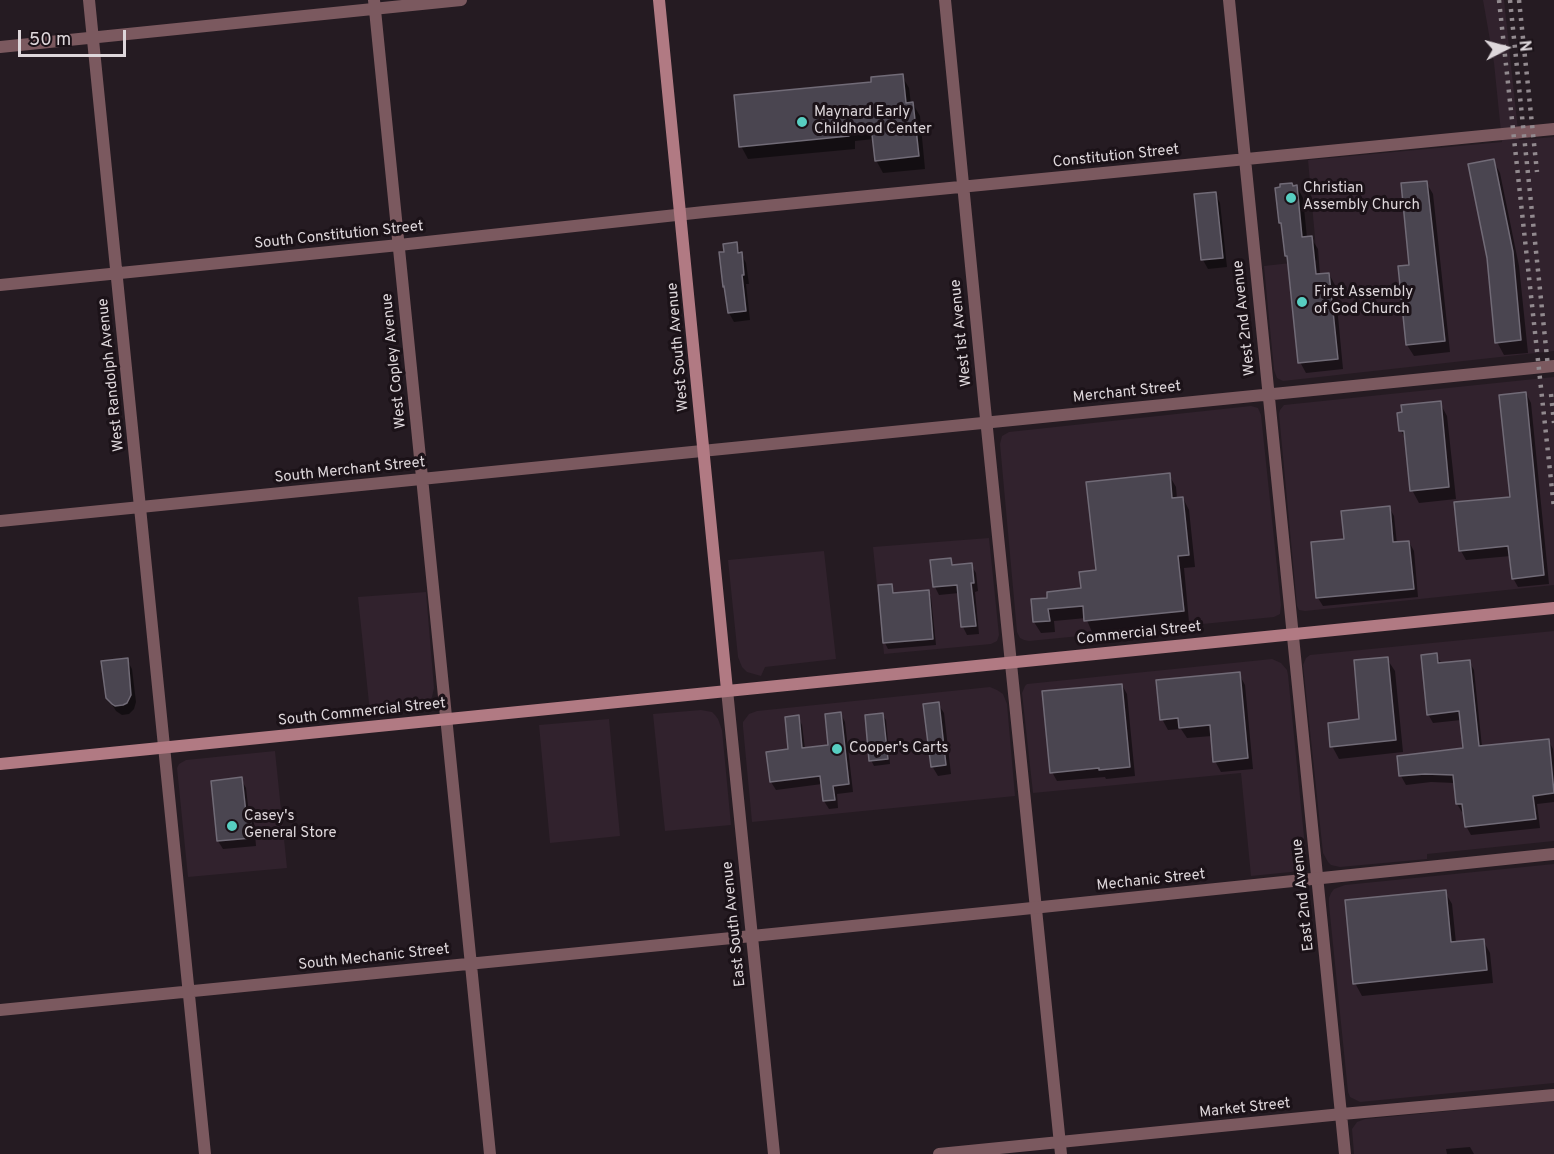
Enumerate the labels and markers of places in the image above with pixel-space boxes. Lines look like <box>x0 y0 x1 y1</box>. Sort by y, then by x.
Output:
place label: Maynard Early Childhood Center <box>814 104 932 139</box>
marker: Maynard Early Childhood Center <box>795 115 809 129</box>
place label: Christian Assembly Church <box>1303 180 1420 215</box>
marker: Christian Assembly Church <box>1284 191 1298 205</box>
place label: First Assembly of God Church <box>1314 284 1413 319</box>
marker: First Assembly of God Church <box>1295 295 1309 309</box>
place label: Cooper's Carts <box>849 740 949 758</box>
marker: Cooper's Carts <box>830 742 844 756</box>
place label: Casey's General Store <box>244 808 336 843</box>
marker: Casey's General Store <box>225 819 239 833</box>

